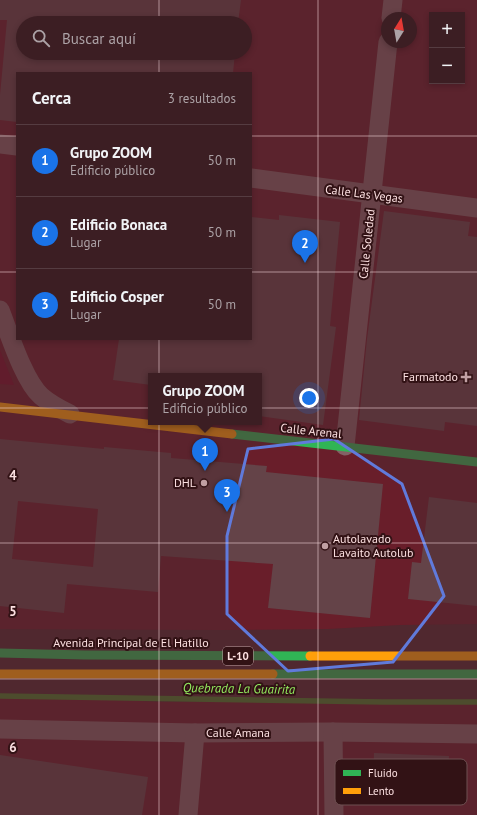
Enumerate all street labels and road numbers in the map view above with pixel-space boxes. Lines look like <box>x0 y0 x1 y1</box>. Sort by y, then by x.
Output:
street label: Calle Las Vegas <box>324 181 404 206</box>
street label: Calle Soledad <box>355 208 378 280</box>
street label: Calle Arenal <box>280 420 343 441</box>
street label: Avenida Principal de El Hatillo <box>53 635 209 650</box>
road number: L-10 <box>223 647 253 665</box>
street label: Calle Amana <box>206 725 270 740</box>

